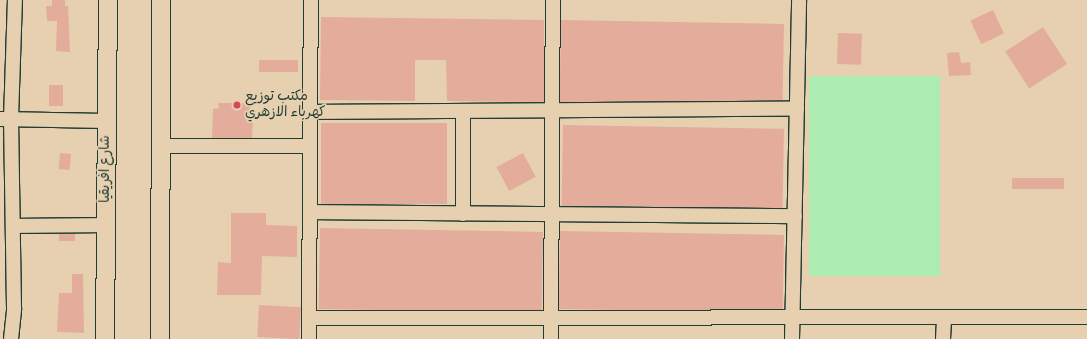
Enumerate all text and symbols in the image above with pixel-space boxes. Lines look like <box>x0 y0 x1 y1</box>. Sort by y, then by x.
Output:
place label: مكتب توزيع كهرباء الازهري <box>245 89 325 122</box>
marker: مكتب توزيع كهرباء الازهري <box>232 100 242 110</box>
street label: شارع افريقيا <box>98 135 114 203</box>

